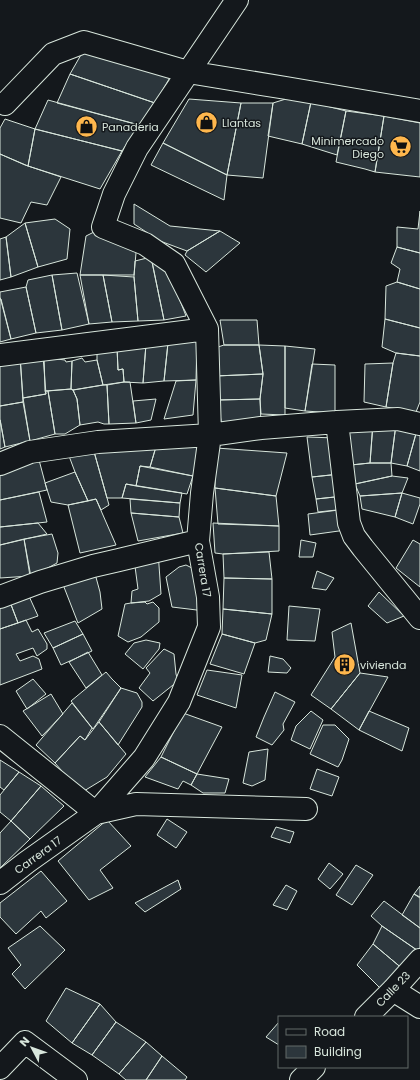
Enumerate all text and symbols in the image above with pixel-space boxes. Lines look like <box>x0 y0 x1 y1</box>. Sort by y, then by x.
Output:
shop icon: Llantas <box>193 110 219 136</box>
shop icon: Panaderia <box>74 114 100 140</box>
place label: Llantas <box>222 115 261 131</box>
place label: Panaderia <box>102 119 159 135</box>
place label: Minimercado Diego <box>311 133 384 162</box>
supermarket icon: Minimercado Diego <box>387 134 413 160</box>
street label: Carrera 17 <box>191 542 215 598</box>
building icon: vivienda <box>331 652 357 678</box>
place label: vivienda <box>360 657 407 673</box>
street label: Carrera 17 <box>11 832 65 878</box>
street label: Calle 23 <box>372 968 414 1010</box>
legend <box>278 1016 408 1068</box>
text: Road <box>314 1023 345 1040</box>
north arrow <box>12 1028 52 1068</box>
text: N <box>16 1033 33 1050</box>
text: Building <box>314 1043 362 1060</box>

